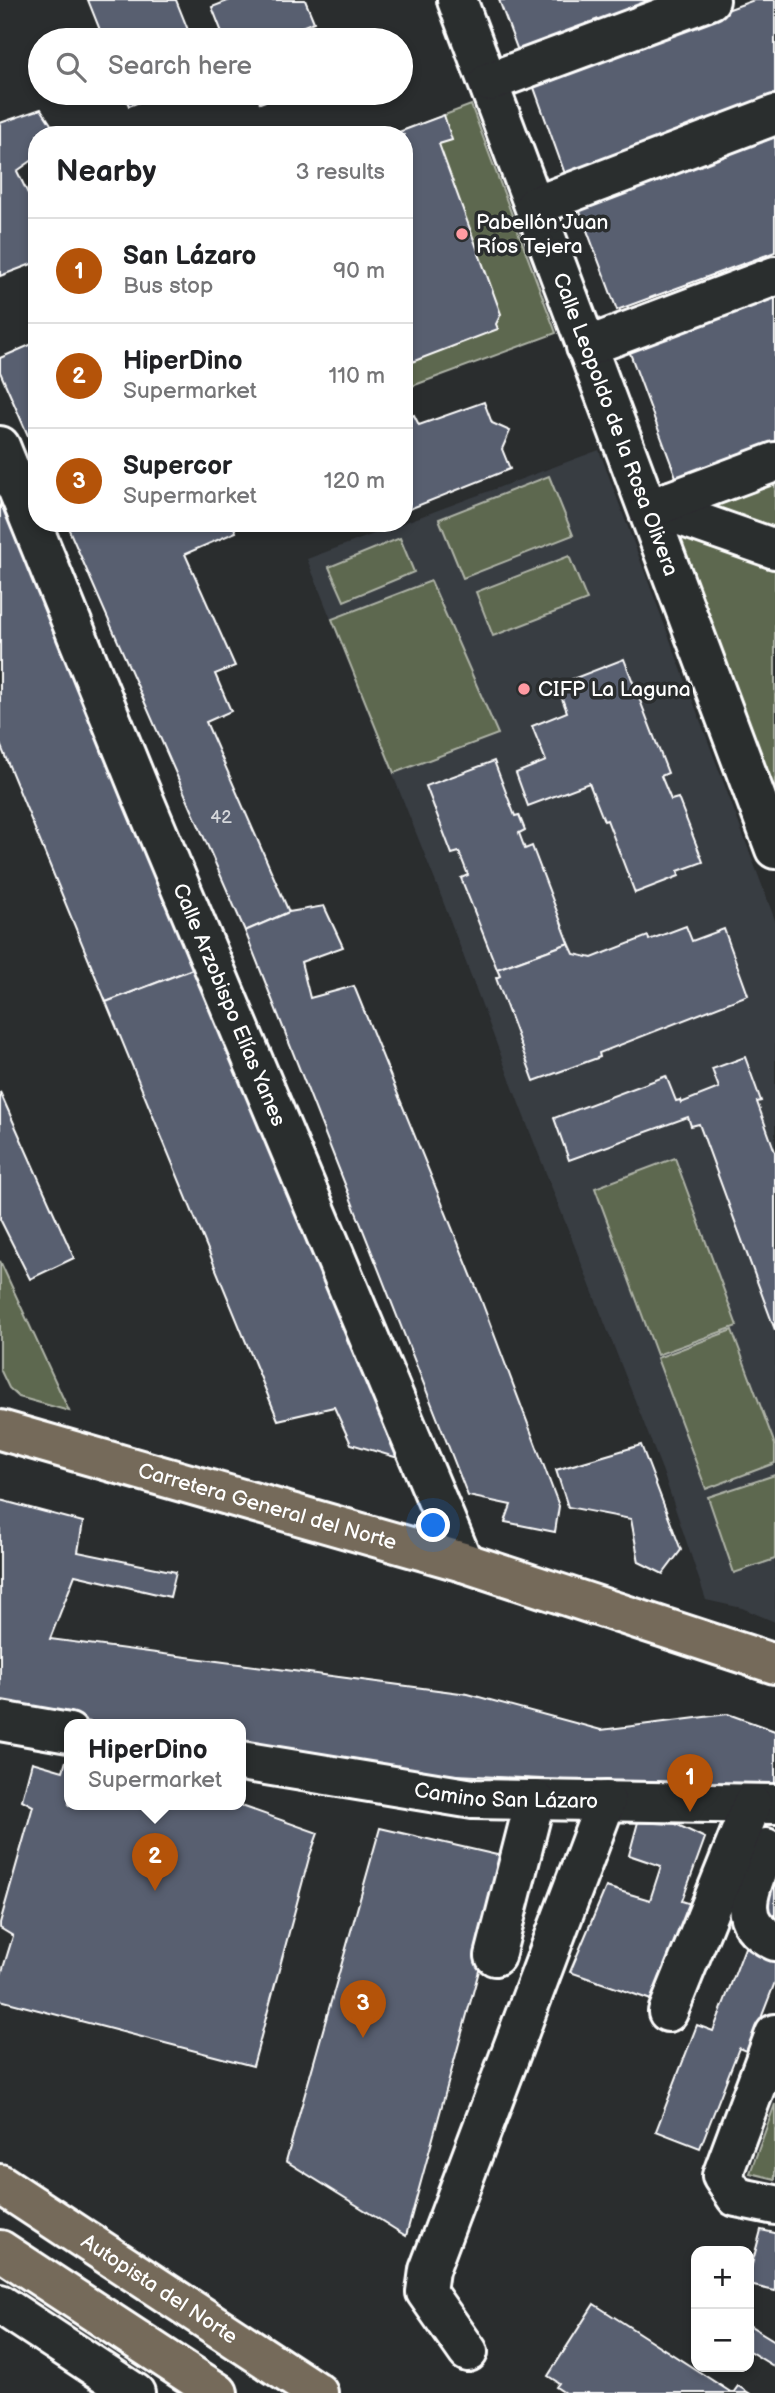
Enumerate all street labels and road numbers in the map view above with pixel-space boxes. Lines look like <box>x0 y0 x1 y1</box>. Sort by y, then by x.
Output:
street label: Calle Leopoldo de la Rosa Olivera <box>548 269 684 579</box>
street label: Calle Arzobispo Elías Yanes <box>168 879 292 1130</box>
street label: Carretera General del Norte <box>135 1458 399 1555</box>
street label: Camino San Lázaro <box>412 1777 598 1814</box>
street label: Autopista del Norte <box>77 2229 242 2349</box>

